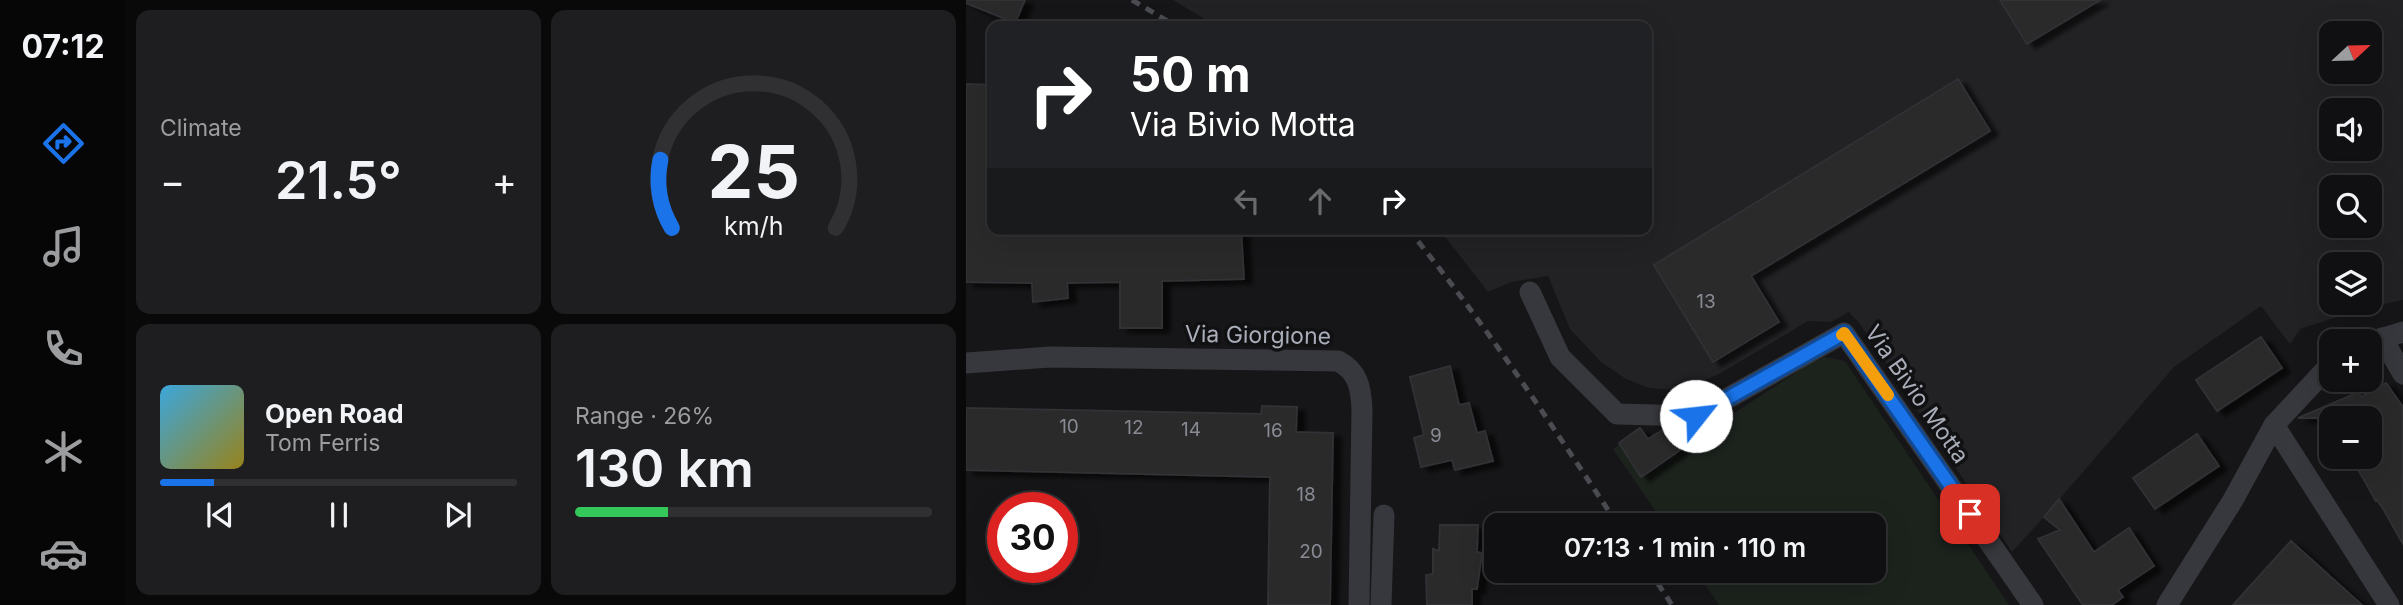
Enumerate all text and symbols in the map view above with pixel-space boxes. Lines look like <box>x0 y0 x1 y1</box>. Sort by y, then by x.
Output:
north arrow <box>2319 21 2382 84</box>
map controls <box>2319 21 2382 469</box>
text: 07:12 <box>21 27 105 66</box>
text: 50 m <box>1130 45 1251 104</box>
icon: right <box>1015 49 1106 140</box>
button: sound <box>2319 98 2382 161</box>
text: Via Bivio Motta <box>1130 105 1356 144</box>
text: Climate <box>160 114 242 142</box>
icon: directions <box>39 119 88 168</box>
text: 25 <box>707 127 800 216</box>
text: 21.5° <box>275 149 402 212</box>
text: − <box>160 158 185 204</box>
text: + <box>492 158 517 204</box>
button: search <box>2319 175 2382 238</box>
icon: left <box>1228 182 1266 220</box>
icon: ahead <box>1301 182 1339 220</box>
icon: right <box>1374 182 1412 220</box>
text: km/h <box>724 211 783 241</box>
icon: music <box>39 222 88 271</box>
button: layers <box>2319 252 2382 315</box>
house number: 13 <box>1696 290 1716 313</box>
street label: Via Giorgione <box>1185 320 1331 350</box>
street label: Via Bivio Motta <box>1859 320 1975 468</box>
icon: phone <box>39 324 88 373</box>
button: + <box>2319 329 2382 392</box>
position arrow <box>1659 379 1733 453</box>
text: Open Road <box>265 398 404 429</box>
text: Range · 26% <box>575 402 714 430</box>
button: − <box>2319 406 2382 469</box>
house number: 10 <box>1059 415 1079 438</box>
house number: 12 <box>1124 416 1144 439</box>
house number: 14 <box>1181 418 1201 441</box>
house number: 16 <box>1263 419 1283 442</box>
house number: 9 <box>1430 424 1442 447</box>
icon: climate <box>39 427 88 476</box>
text: Tom Ferris <box>265 429 380 457</box>
text: 130 km <box>575 437 754 500</box>
house number: 18 <box>1296 483 1316 506</box>
pin <box>1940 484 2000 544</box>
speed limit sign: 30 <box>987 492 1078 583</box>
icon: arrive <box>1951 495 1989 533</box>
icon: previous <box>201 496 239 534</box>
icon: pause <box>320 496 358 534</box>
icon: next <box>439 496 477 534</box>
icon: car <box>39 529 88 578</box>
text: 07:13 · 1 min · 110 m <box>1564 532 1806 563</box>
house number: 20 <box>1299 540 1323 563</box>

